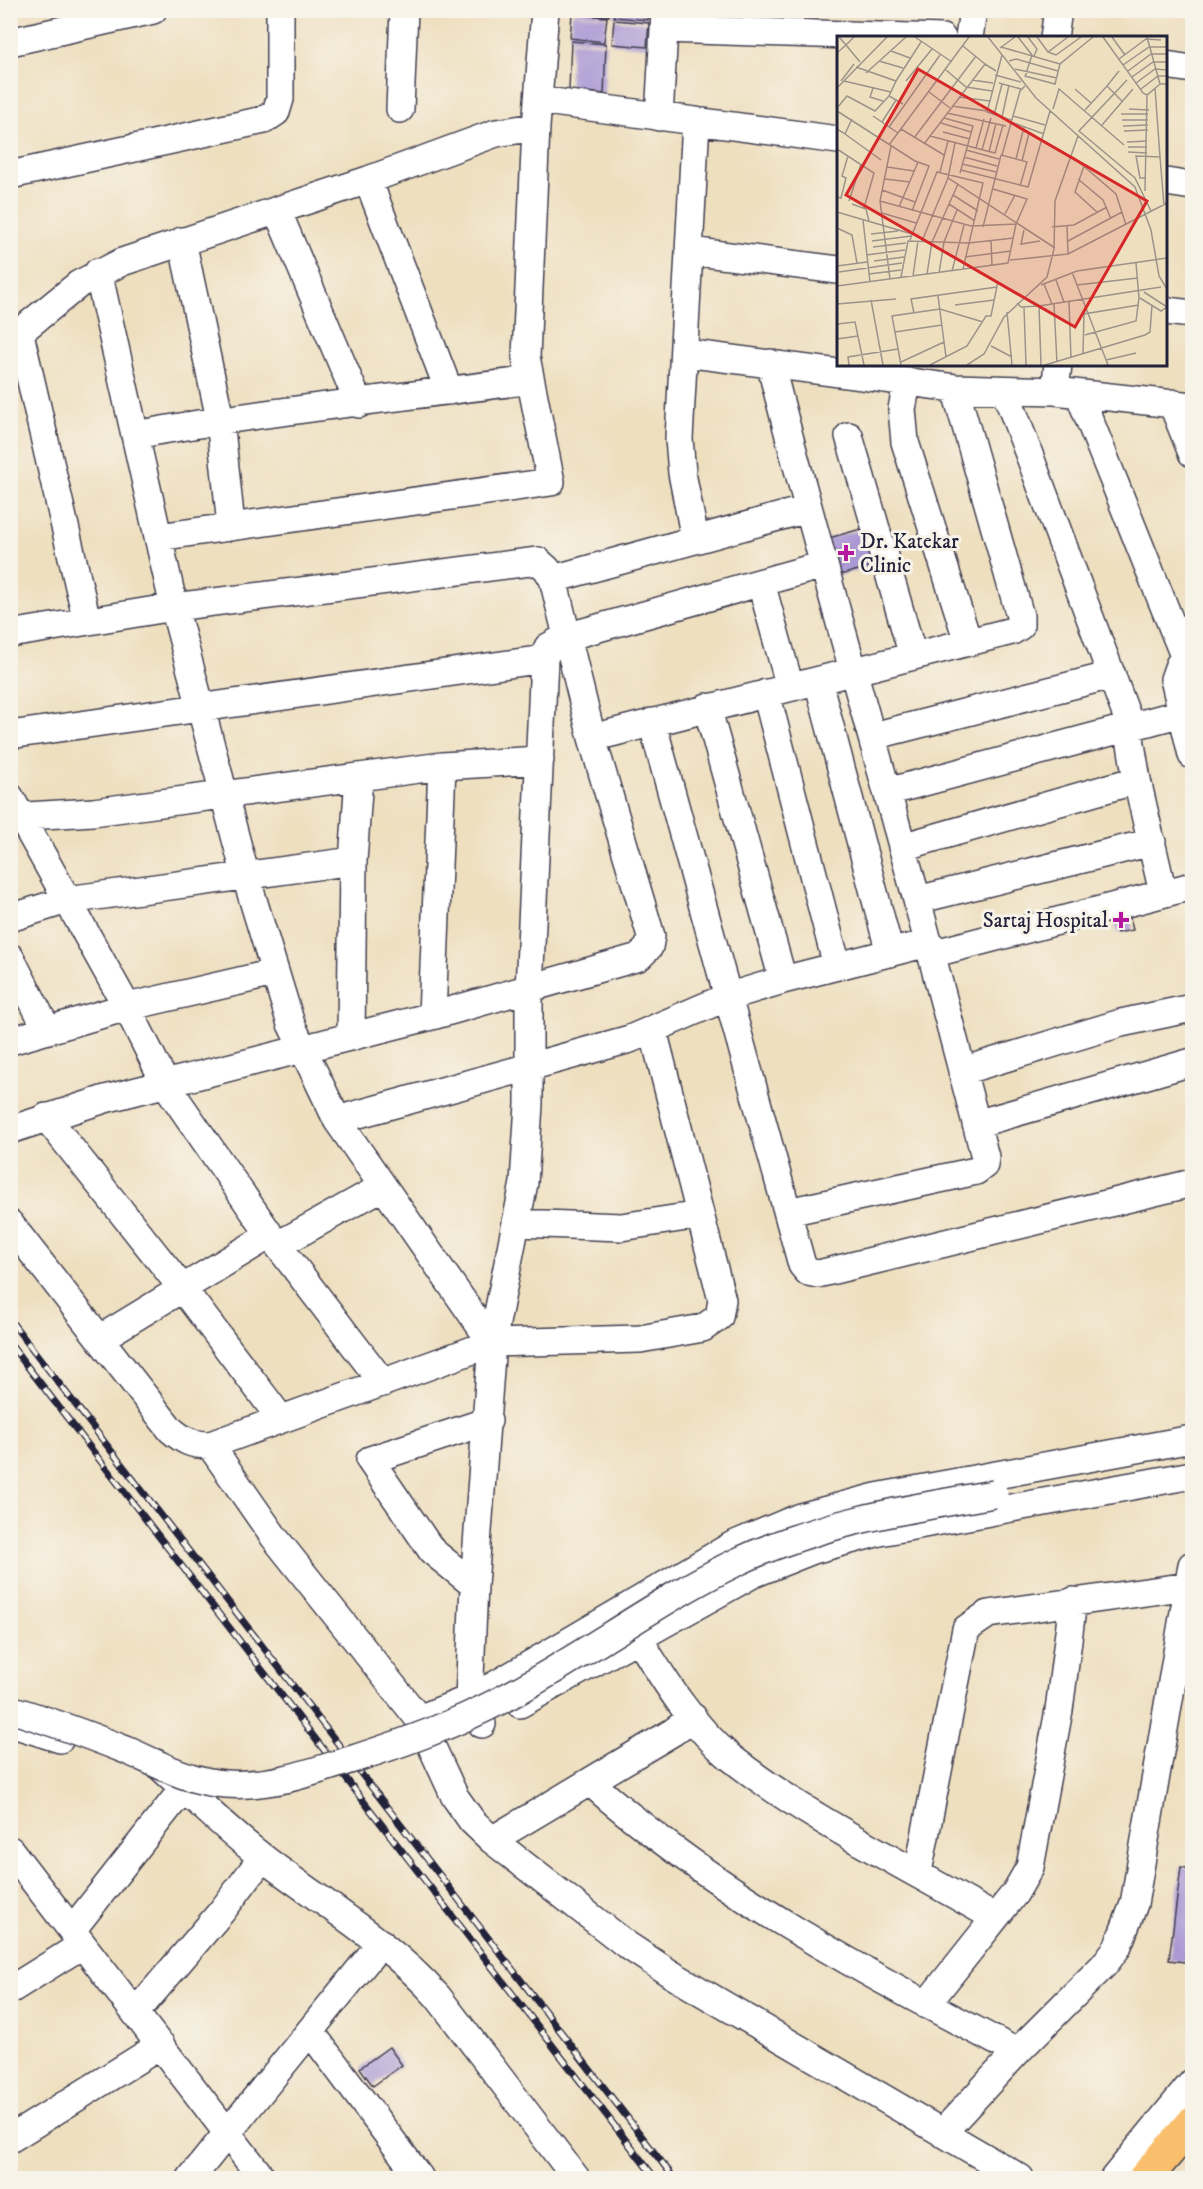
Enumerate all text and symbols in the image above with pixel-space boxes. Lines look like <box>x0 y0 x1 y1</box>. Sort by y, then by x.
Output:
inset map <box>837 36 1167 366</box>
place label: Dr. Katekar Clinic <box>860 529 959 579</box>
marker: Dr. Katekar Clinic <box>837 544 855 562</box>
place label: Sartaj Hospital <box>983 908 1109 934</box>
marker: Sartaj Hospital <box>1112 911 1130 929</box>

